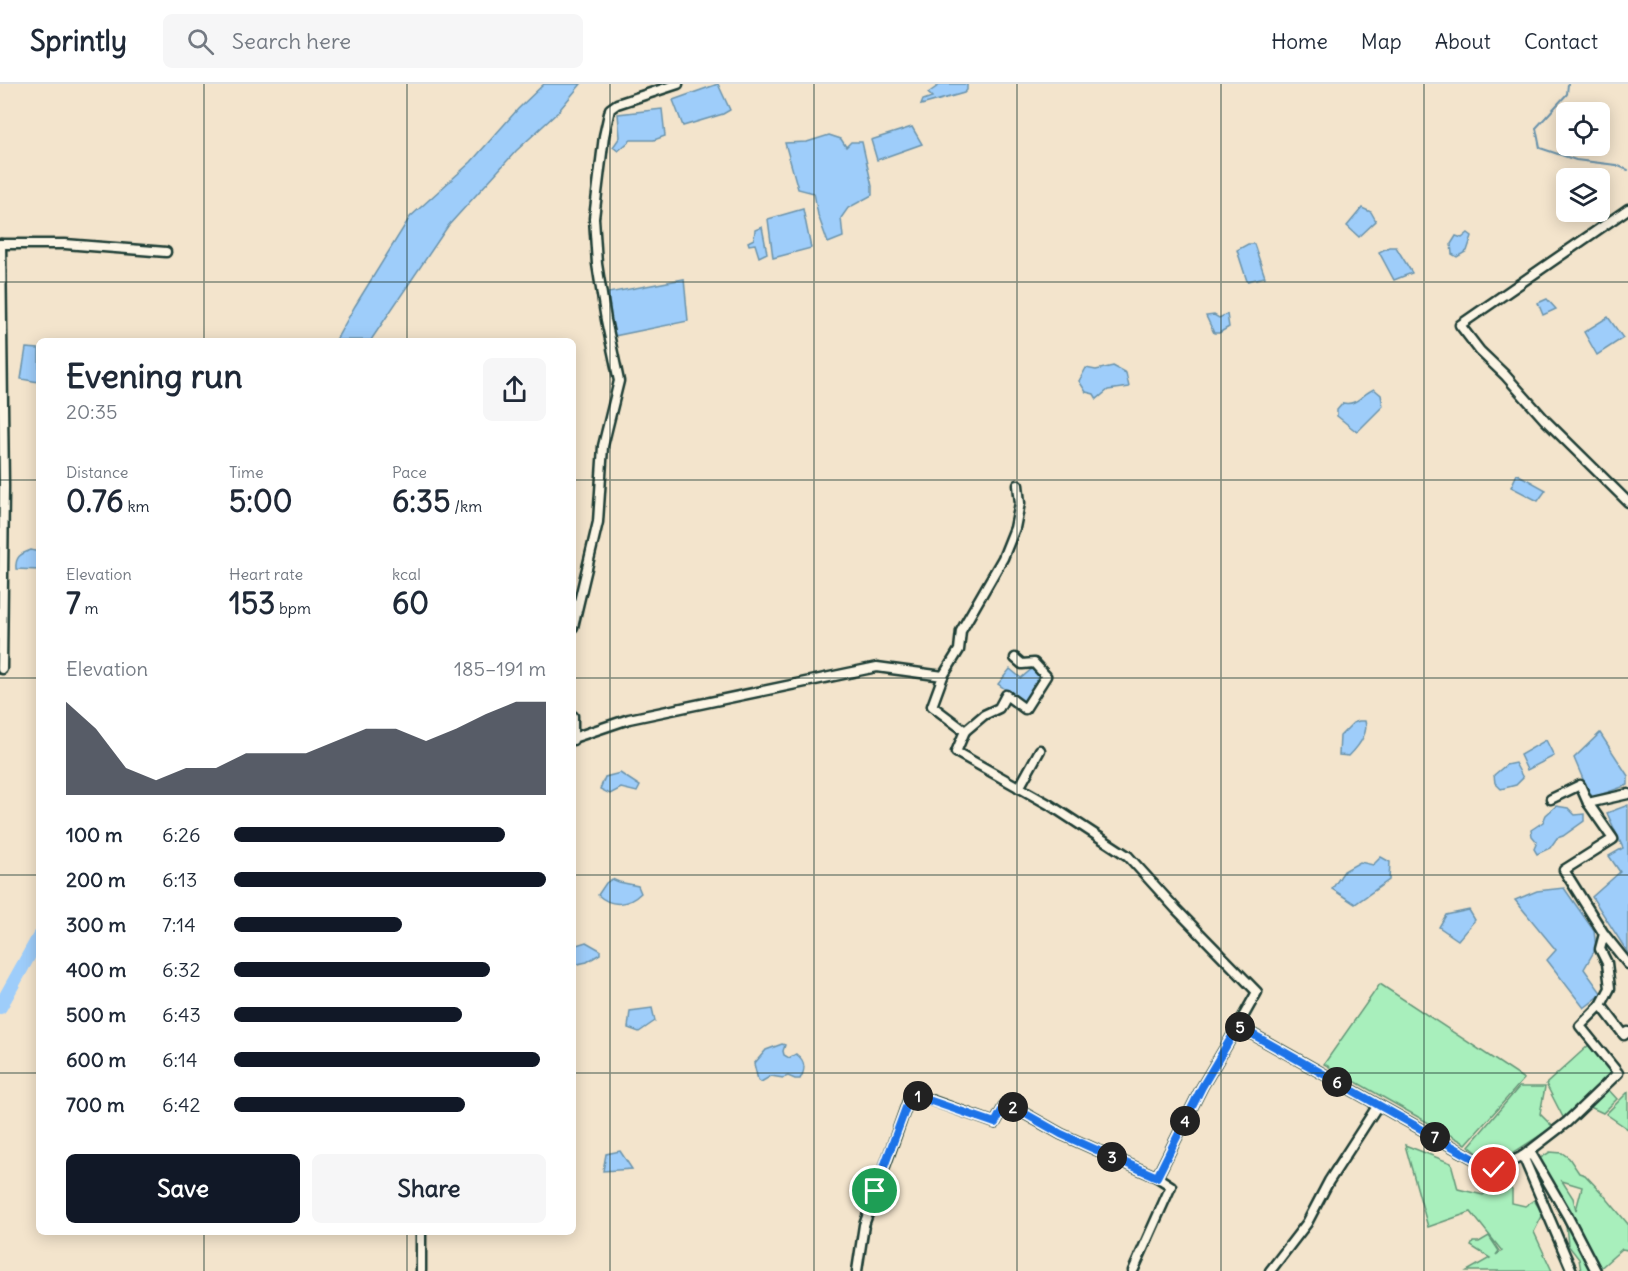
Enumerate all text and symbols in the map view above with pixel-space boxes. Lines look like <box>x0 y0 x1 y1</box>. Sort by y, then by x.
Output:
search box <box>163 14 583 68</box>
text: Sprintly <box>30 23 127 59</box>
icon: search <box>184 25 217 58</box>
text: Search here <box>232 27 351 55</box>
text: Home <box>1271 28 1328 55</box>
text: Map <box>1361 28 1402 55</box>
text: About <box>1435 28 1491 55</box>
text: Contact <box>1524 28 1598 55</box>
map controls <box>1556 102 1610 222</box>
button: locate <box>1556 102 1610 156</box>
button: layers <box>1556 168 1610 222</box>
text: Evening run <box>66 355 242 397</box>
button: share <box>483 358 546 421</box>
text: 20:35 <box>66 399 118 424</box>
text: Distance <box>66 462 128 482</box>
text: Time <box>229 462 264 482</box>
text: Pace <box>392 462 427 482</box>
text: 0.76 <box>66 482 124 520</box>
text: 5:00 <box>229 482 293 520</box>
text: 6:35 <box>392 482 450 520</box>
text: km <box>124 496 150 516</box>
text: /km <box>450 496 482 516</box>
text: Elevation <box>66 564 132 584</box>
text: Heart rate <box>229 564 303 584</box>
text: kcal <box>392 564 421 584</box>
text: 7 <box>66 584 81 622</box>
text: 153 <box>229 584 275 622</box>
text: 60 <box>392 584 429 622</box>
text: m <box>81 598 99 618</box>
text: bpm <box>275 598 311 618</box>
text: Elevation <box>66 656 148 681</box>
text: 185–191 m <box>454 656 546 681</box>
text: 100 m <box>66 822 123 847</box>
text: 6:26 <box>162 822 201 847</box>
text: 200 m <box>66 867 126 892</box>
text: 6:13 <box>162 867 197 892</box>
text: 300 m <box>66 912 126 937</box>
text: 7:14 <box>162 912 196 937</box>
text: 400 m <box>66 957 126 982</box>
text: 6:32 <box>162 957 200 982</box>
text: 500 m <box>66 1002 126 1027</box>
text: 6:43 <box>162 1002 201 1027</box>
pin: 5 <box>1225 1012 1255 1042</box>
text: 5 <box>1235 1017 1245 1037</box>
text: 600 m <box>66 1047 126 1072</box>
text: 6:14 <box>162 1047 198 1072</box>
pin: 6 <box>1322 1067 1352 1097</box>
text: 6 <box>1332 1072 1342 1092</box>
pin: 1 <box>903 1081 933 1111</box>
text: 1 <box>915 1086 921 1106</box>
text: 700 m <box>66 1092 124 1117</box>
text: 6:42 <box>162 1092 201 1117</box>
pin: 2 <box>998 1092 1028 1122</box>
text: 2 <box>1009 1097 1017 1117</box>
pin: 4 <box>1170 1106 1200 1136</box>
text: 4 <box>1180 1111 1190 1131</box>
pin: 7 <box>1420 1122 1450 1152</box>
text: 7 <box>1431 1127 1439 1147</box>
pin: 3 <box>1097 1142 1127 1172</box>
pin <box>1468 1144 1519 1195</box>
text: 3 <box>1107 1147 1117 1167</box>
icon: check <box>1477 1153 1510 1186</box>
button: Save <box>66 1154 300 1223</box>
button: Share <box>312 1154 546 1223</box>
pin <box>849 1165 900 1216</box>
icon: arrive <box>858 1174 891 1207</box>

